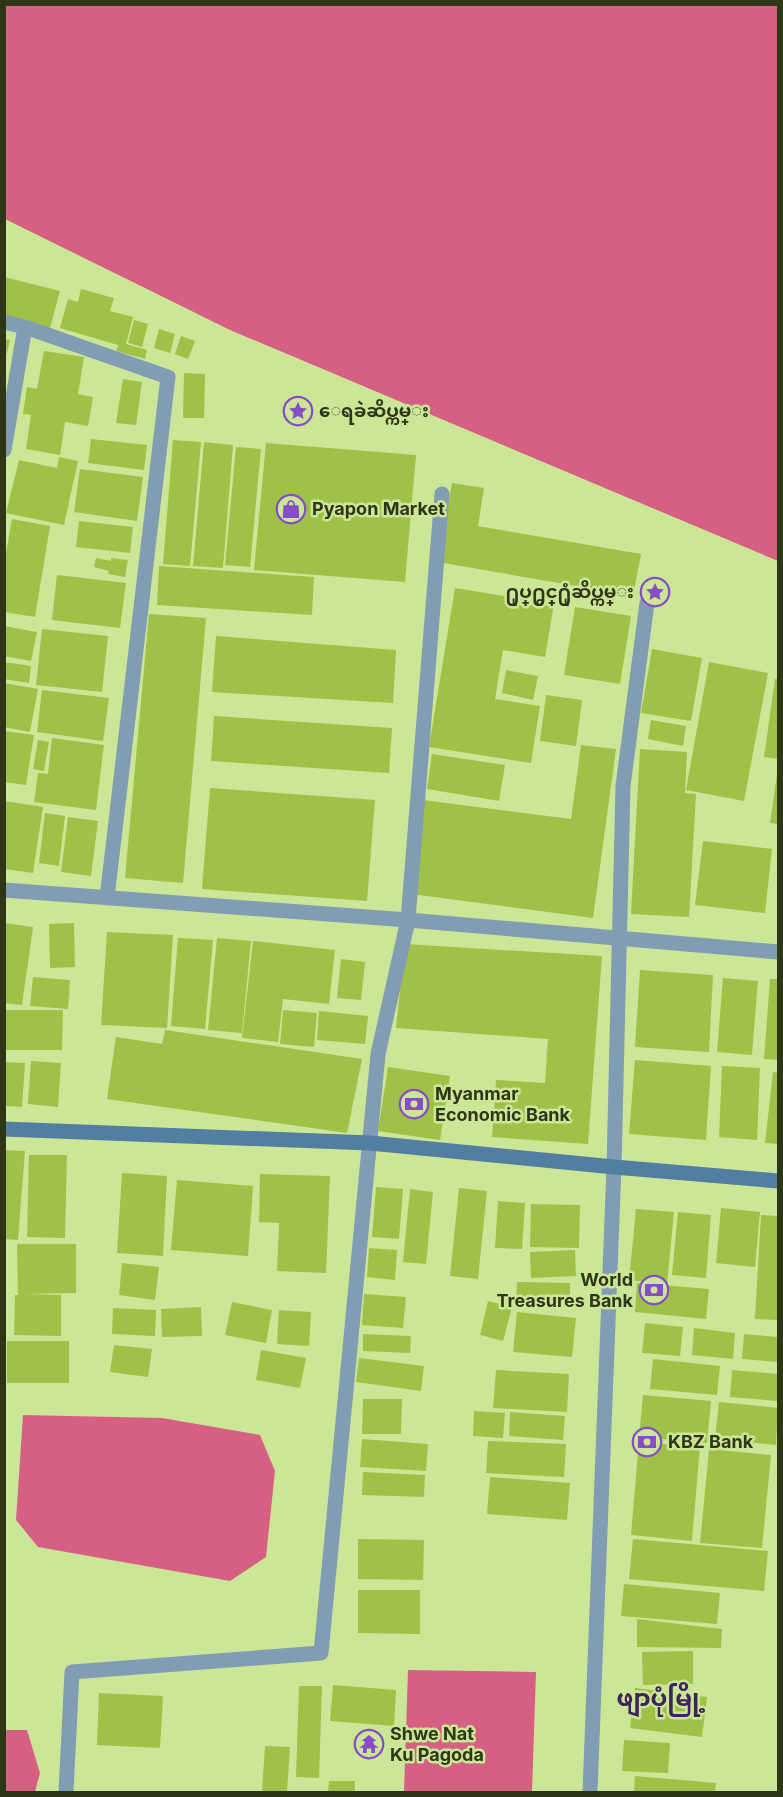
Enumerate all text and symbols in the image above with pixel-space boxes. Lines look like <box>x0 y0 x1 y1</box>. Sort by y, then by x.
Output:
place icon: ေရခဲဆိပ္ကမ္း <box>282 395 314 427</box>
place label: ေရခဲဆိပ္ကမ္း <box>319 399 429 425</box>
shop icon: Pyapon Market <box>275 493 307 525</box>
place label: Pyapon Market <box>312 498 445 519</box>
place icon: ႐ုပ္႐ွင္႐ုံဆိပ္ကမ္း <box>639 576 671 608</box>
place label: ႐ုပ္႐ွင္႐ုံဆိပ္ကမ္း <box>506 580 634 606</box>
place label: Myanmar Economic Bank <box>435 1083 571 1125</box>
bank icon: Myanmar Economic Bank <box>398 1088 430 1120</box>
place label: World Treasures Bank <box>497 1269 634 1311</box>
bank icon: World Treasures Bank <box>638 1274 670 1306</box>
bank icon: KBZ Bank <box>631 1426 663 1458</box>
place label: KBZ Bank <box>668 1431 754 1452</box>
district label: ဖျာပုံမြို့ <box>617 1682 706 1718</box>
place label: Shwe Nat Ku Pagoda <box>390 1723 484 1765</box>
temple icon: Shwe Nat Ku Pagoda <box>353 1728 385 1760</box>

